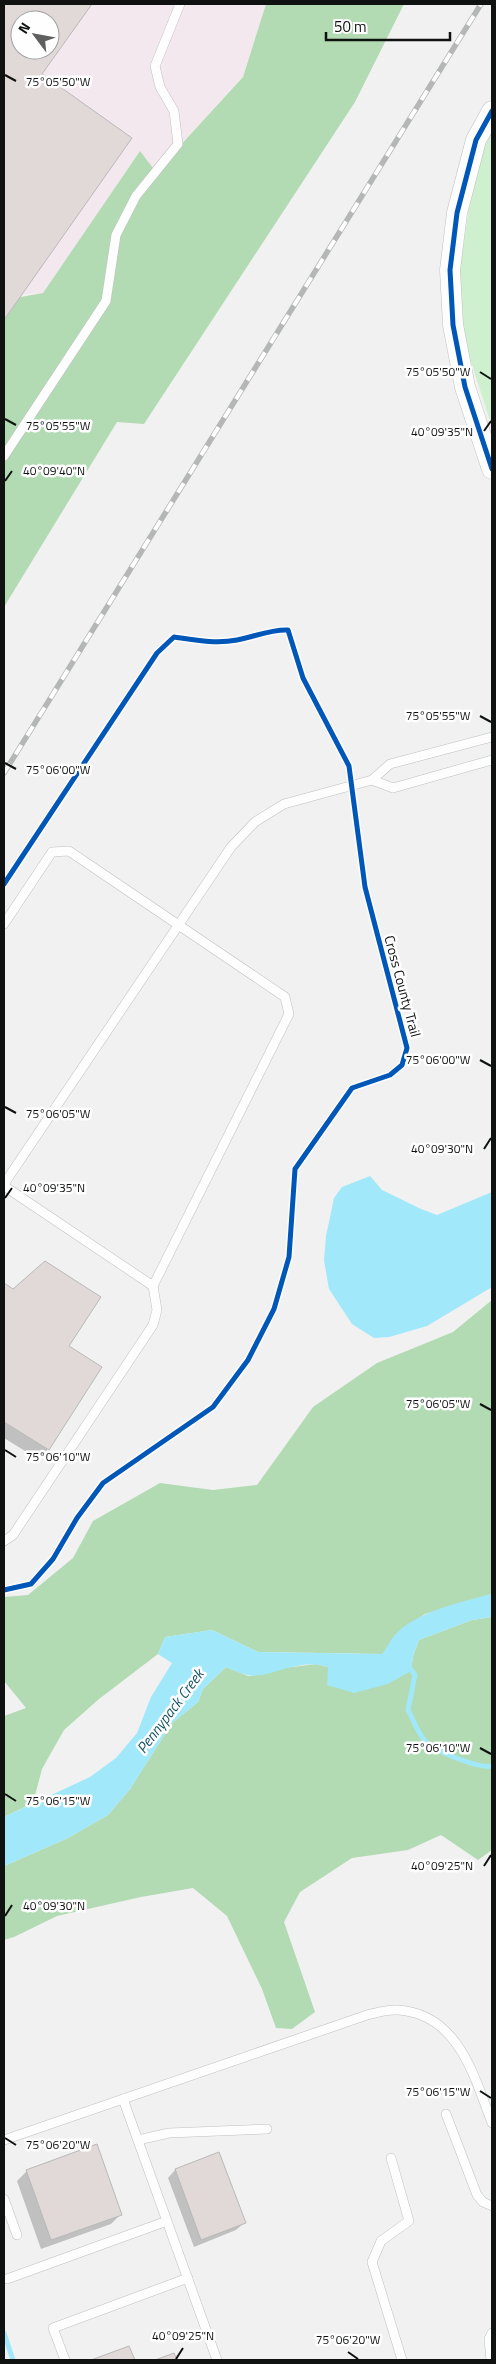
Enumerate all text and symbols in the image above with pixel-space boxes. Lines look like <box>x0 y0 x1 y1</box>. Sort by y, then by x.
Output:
north arrow <box>10 10 60 60</box>
scale bar <box>326 10 450 42</box>
text: 50 m <box>334 15 367 38</box>
text: N <box>12 18 35 38</box>
text: 75°05'50"W <box>26 72 91 91</box>
text: 75°05'50"W <box>406 362 471 381</box>
text: 75°05'55"W <box>26 416 91 435</box>
text: 40°09'35"N <box>411 422 473 441</box>
text: 40°09'40"N <box>23 461 85 480</box>
text: 75°05'55"W <box>406 706 471 725</box>
text: 75°06'00"W <box>26 760 91 779</box>
street label: Cross County Trail <box>379 933 427 1039</box>
text: 75°06'00"W <box>406 1050 471 1069</box>
text: 75°06'05"W <box>26 1104 91 1123</box>
text: 40°09'30"N <box>411 1139 473 1158</box>
text: 40°09'35"N <box>23 1178 85 1197</box>
text: 75°06'05"W <box>406 1394 471 1413</box>
text: 75°06'10"W <box>26 1447 91 1466</box>
water label: Pennypack Creek <box>131 1662 211 1758</box>
text: 75°06'10"W <box>406 1738 471 1757</box>
text: 75°06'15"W <box>26 1791 91 1810</box>
text: 40°09'25"N <box>411 1856 473 1875</box>
text: 40°09'30"N <box>23 1896 85 1915</box>
text: 75°06'15"W <box>406 2082 471 2101</box>
text: 75°06'20"W <box>26 2135 91 2154</box>
text: 40°09'25"N <box>152 2326 214 2345</box>
text: 75°06'20"W <box>316 2330 381 2349</box>

